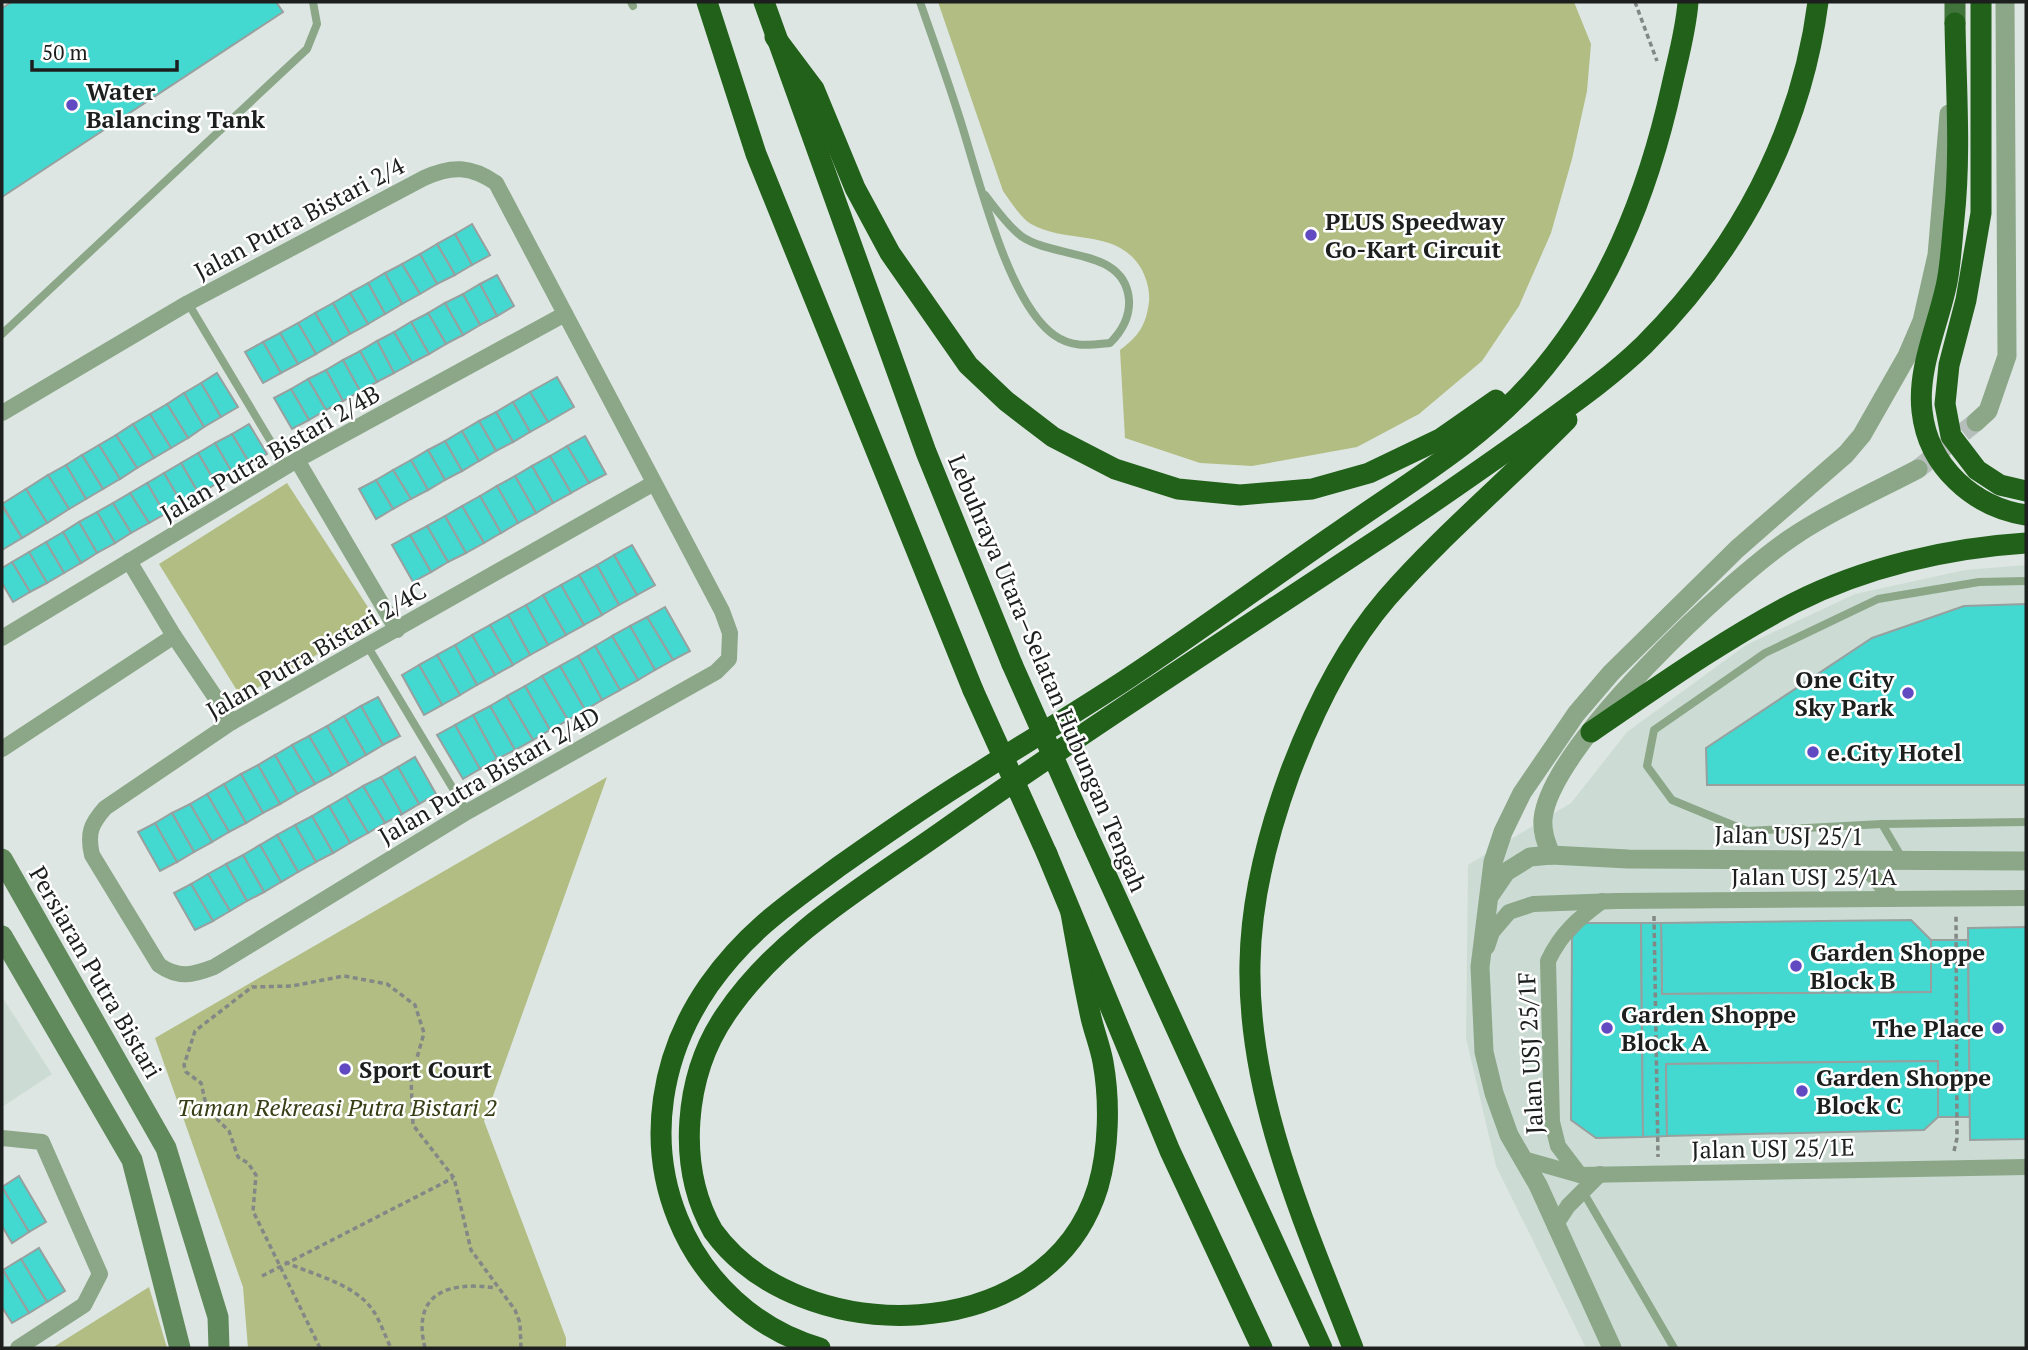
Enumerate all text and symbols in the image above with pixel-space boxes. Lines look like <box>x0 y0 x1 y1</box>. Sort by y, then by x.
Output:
scale bar <box>32 28 177 72</box>
text: 50 m <box>42 38 88 66</box>
place label: Water Balancing Tank <box>86 75 265 135</box>
marker: Water Balancing Tank <box>64 97 80 113</box>
street label: Jalan Putra Bistari 2/4 <box>188 149 410 287</box>
place label: PLUS Speedway Go-Kart Circuit <box>1325 205 1506 265</box>
marker: PLUS Speedway Go-Kart Circuit <box>1303 227 1319 243</box>
street label: Jalan Putra Bistari 2/4B <box>155 377 385 529</box>
street label: Lebuhraya Utara–Selatan Hubungan Tengah <box>941 449 1155 897</box>
street label: Jalan Putra Bistari 2/4C <box>200 574 432 726</box>
place label: One City Sky Park <box>1795 663 1895 723</box>
marker: One City Sky Park <box>1900 685 1916 701</box>
street label: Jalan Putra Bistari 2/4D <box>373 699 605 851</box>
place label: e.City Hotel <box>1827 736 1962 768</box>
marker: e.City Hotel <box>1805 744 1821 760</box>
street label: Jalan USJ 25/1 <box>1714 818 1864 852</box>
street label: Persiaran Putra Bistari <box>22 860 170 1084</box>
street label: Jalan USJ 25/1A <box>1731 860 1897 892</box>
place label: Garden Shoppe Block B <box>1810 936 1985 996</box>
marker: Garden Shoppe Block B <box>1788 958 1804 974</box>
street label: Jalan USJ 25/1F <box>1510 971 1550 1135</box>
place label: Garden Shoppe Block A <box>1621 998 1796 1058</box>
place label: The Place <box>1872 1012 1984 1044</box>
marker: Garden Shoppe Block A <box>1599 1020 1615 1036</box>
marker: The Place <box>1990 1020 2006 1036</box>
place label: Sport Court <box>359 1053 492 1085</box>
marker: Sport Court <box>337 1061 353 1077</box>
place label: Garden Shoppe Block C <box>1816 1061 1991 1121</box>
marker: Garden Shoppe Block C <box>1794 1083 1810 1099</box>
park label: Taman Rekreasi Putra Bistari 2 <box>177 1091 497 1123</box>
street label: Jalan USJ 25/1E <box>1691 1131 1855 1165</box>

